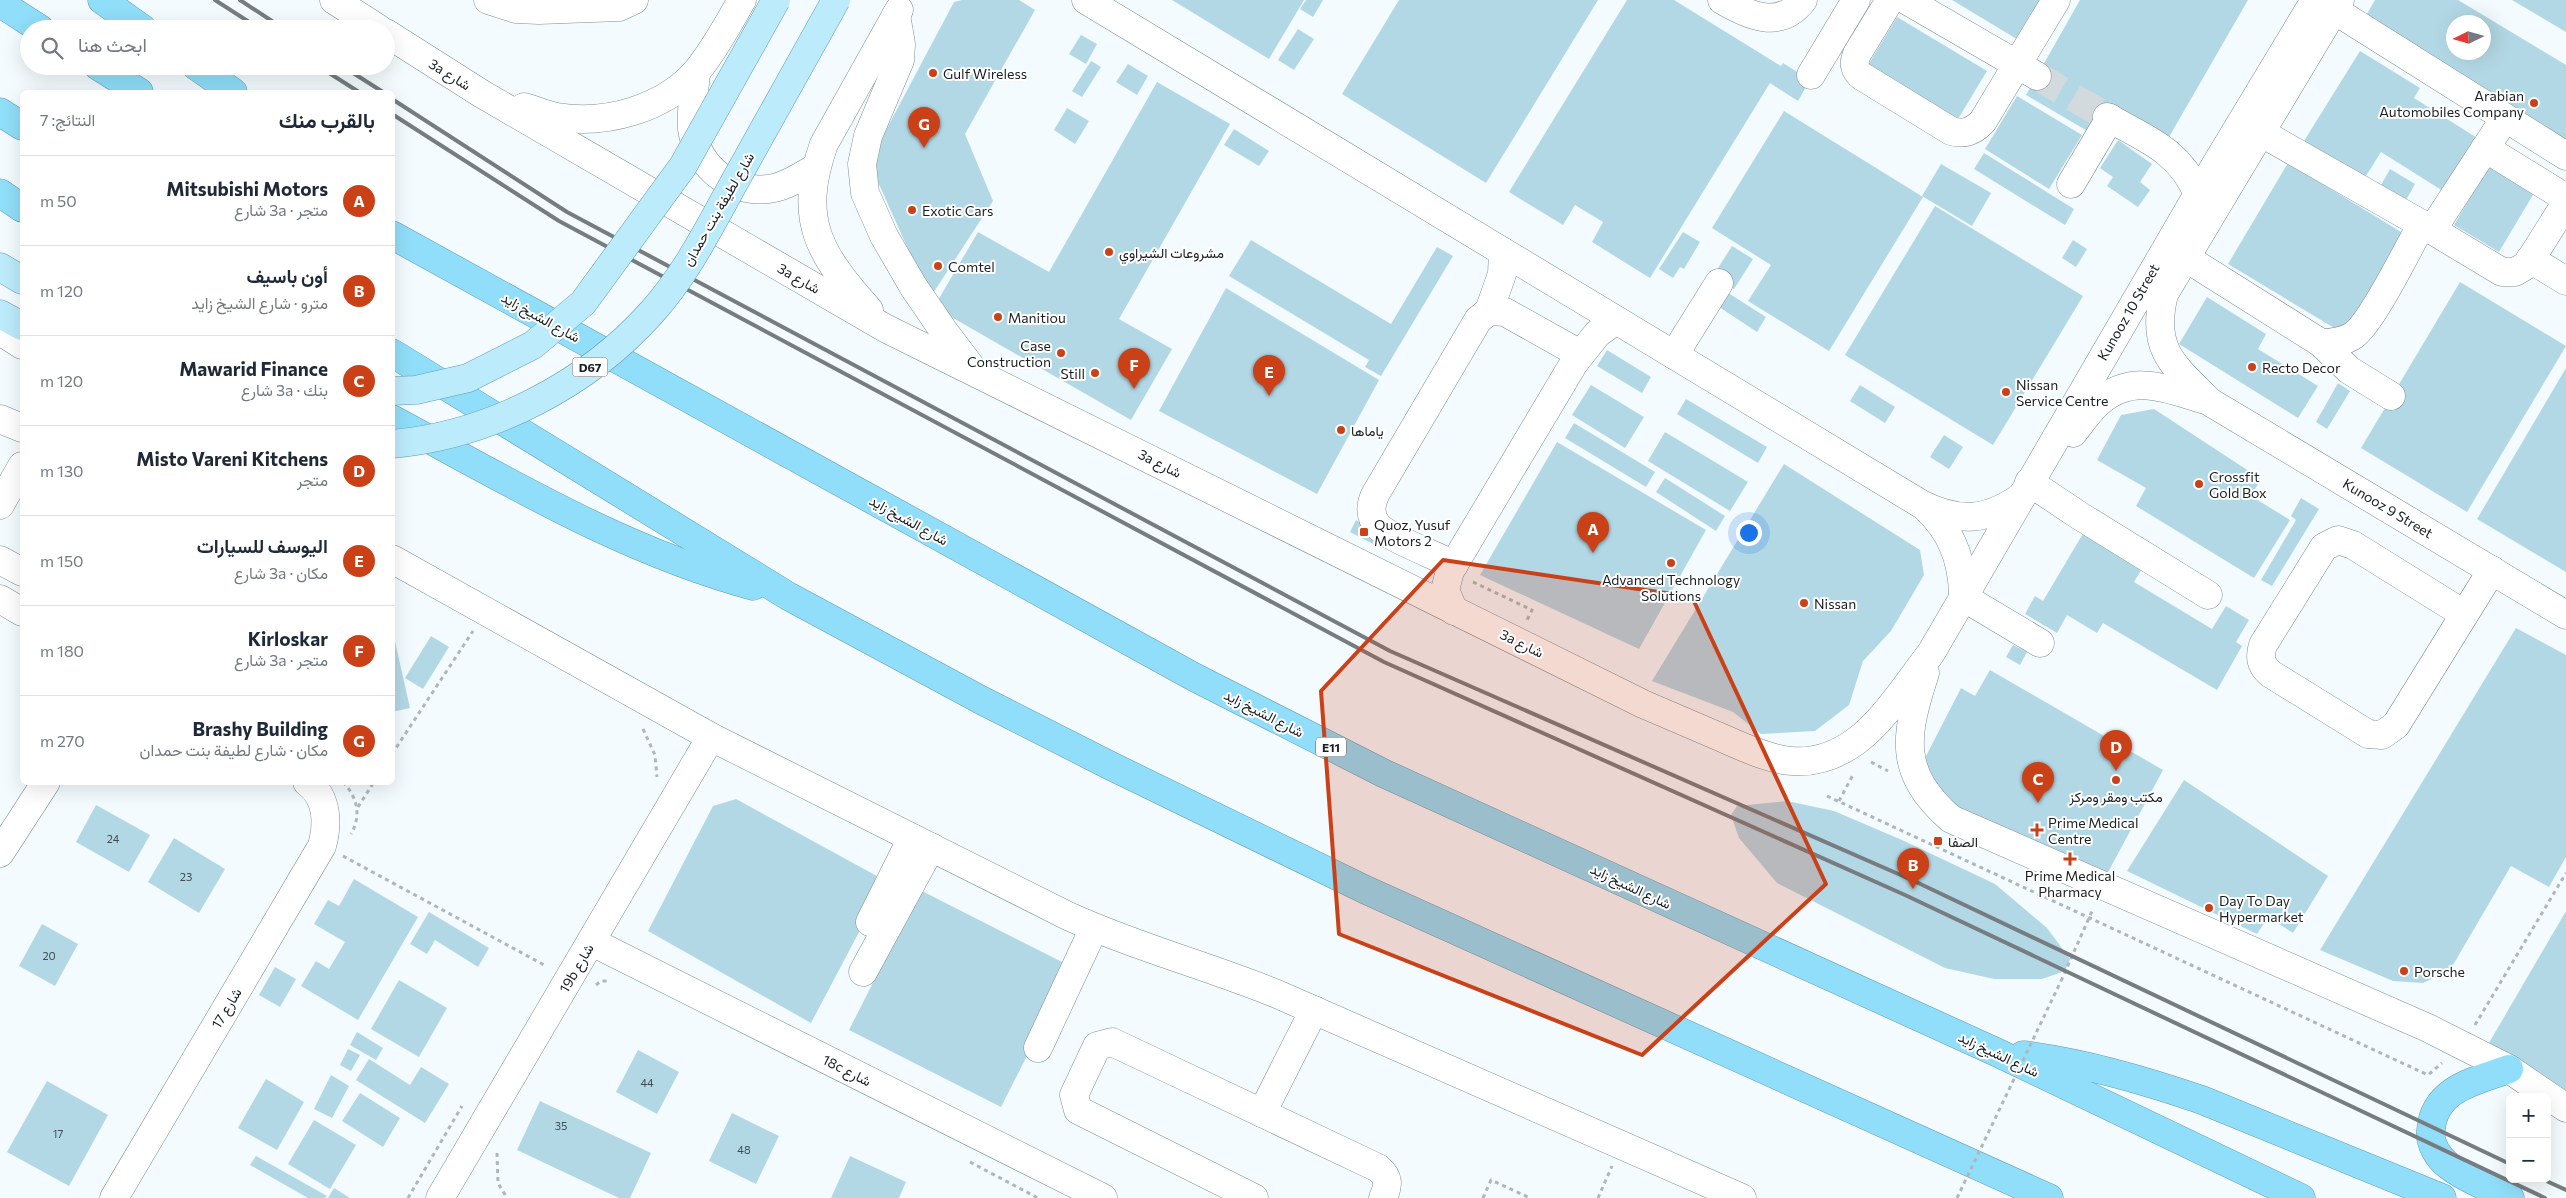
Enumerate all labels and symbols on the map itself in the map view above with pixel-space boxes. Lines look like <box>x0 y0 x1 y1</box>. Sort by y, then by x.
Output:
north arrow <box>2446 15 2491 60</box>
street label: 3a شارع <box>424 55 474 96</box>
place label: Gulf Wireless <box>943 65 1027 82</box>
marker: Gulf Wireless <box>927 67 939 79</box>
place label: Arabian Automobiles Company <box>2379 87 2524 120</box>
marker: Arabian Automobiles Company <box>2528 97 2540 109</box>
pin: G <box>908 107 940 148</box>
street label: شارع لطيفة بنت حمدان <box>679 149 760 270</box>
place label: Exotic Cars <box>922 202 993 219</box>
marker: Exotic Cars <box>906 204 918 216</box>
place label: مشروعات الشيراوي <box>1119 244 1224 265</box>
marker: مشروعات الشيراوي <box>1103 246 1115 258</box>
place label: Comtel <box>948 258 995 275</box>
street label: 3a شارع <box>773 259 823 300</box>
marker: Comtel <box>932 260 944 272</box>
street label: Kunooz 10 Street <box>2093 260 2163 363</box>
street label: شارع الشيخ زايد <box>497 288 583 348</box>
place label: Manitiou <box>1008 309 1066 326</box>
marker: Manitiou <box>992 311 1004 323</box>
place label: Case Construction <box>967 337 1051 370</box>
marker: Case Construction <box>1055 347 1067 359</box>
pin: F <box>1118 348 1150 389</box>
pin: E <box>1253 355 1285 396</box>
road number: D67 <box>572 358 608 377</box>
place label: Recto Decor <box>2262 359 2341 376</box>
marker: Recto Decor <box>2246 361 2258 373</box>
place label: Still <box>1060 365 1085 382</box>
marker: Still <box>1089 367 1101 379</box>
place label: Nissan Service Centre <box>2016 376 2108 409</box>
marker: Nissan Service Centre <box>2000 386 2012 398</box>
place label: ياماها <box>1351 422 1384 439</box>
marker: ياماها <box>1335 424 1347 436</box>
street label: 3a شارع <box>1134 445 1184 484</box>
place label: Crossfit Gold Box <box>2209 468 2267 501</box>
street label: Kunooz 9 Street <box>2340 474 2436 542</box>
marker: Crossfit Gold Box <box>2193 478 2205 490</box>
street label: شارع الشيخ زايد <box>865 491 951 551</box>
pin: A <box>1577 512 1609 553</box>
place label: Quoz, Yusuf Motors 2 <box>1374 516 1451 549</box>
your location <box>1736 520 1762 546</box>
marker: Quoz, Yusuf Motors 2 <box>1358 526 1370 538</box>
marker: Advanced Technology Solutions <box>1665 557 1677 569</box>
place label: Advanced Technology Solutions <box>1602 571 1740 604</box>
place label: Nissan <box>1814 595 1856 612</box>
marker: Nissan <box>1798 597 1810 609</box>
street label: 3a شارع <box>1496 625 1546 663</box>
street label: شارع الشيخ زايد <box>1220 686 1307 743</box>
pin: D <box>2100 730 2132 771</box>
road number: E11 <box>1316 738 1346 756</box>
pin: C <box>2022 762 2054 803</box>
marker: مكتب ومقر ومركز <box>2110 774 2122 786</box>
place label: مكتب ومقر ومركز <box>2068 788 2163 806</box>
place label: Prime Medical Centre <box>2048 814 2139 847</box>
marker: Prime Medical Centre <box>2030 823 2044 837</box>
house number: 24 <box>107 832 120 845</box>
place label: الصفا <box>1948 833 1978 850</box>
marker: الصفا <box>1932 835 1944 847</box>
pin: B <box>1897 848 1929 889</box>
marker: Prime Medical Pharmacy <box>2064 853 2076 865</box>
street label: شارع الشيخ زايد <box>1587 860 1674 915</box>
place label: Prime Medical Pharmacy <box>2025 867 2115 900</box>
house number: 23 <box>180 870 192 883</box>
place label: Day To Day Hypermarket <box>2219 892 2304 925</box>
marker: Day To Day Hypermarket <box>2203 902 2215 914</box>
street label: 19b شارع <box>555 941 599 997</box>
house number: 20 <box>42 949 56 962</box>
place label: Porsche <box>2414 963 2465 980</box>
marker: Porsche <box>2398 965 2410 977</box>
street label: شارع 17 <box>207 985 247 1033</box>
street label: شارع الشيخ زايد <box>1955 1028 2042 1083</box>
street label: 18c شارع <box>818 1051 874 1092</box>
house number: 44 <box>640 1076 654 1089</box>
house number: 35 <box>555 1119 567 1132</box>
house number: 17 <box>53 1127 63 1140</box>
house number: 48 <box>737 1143 751 1156</box>

